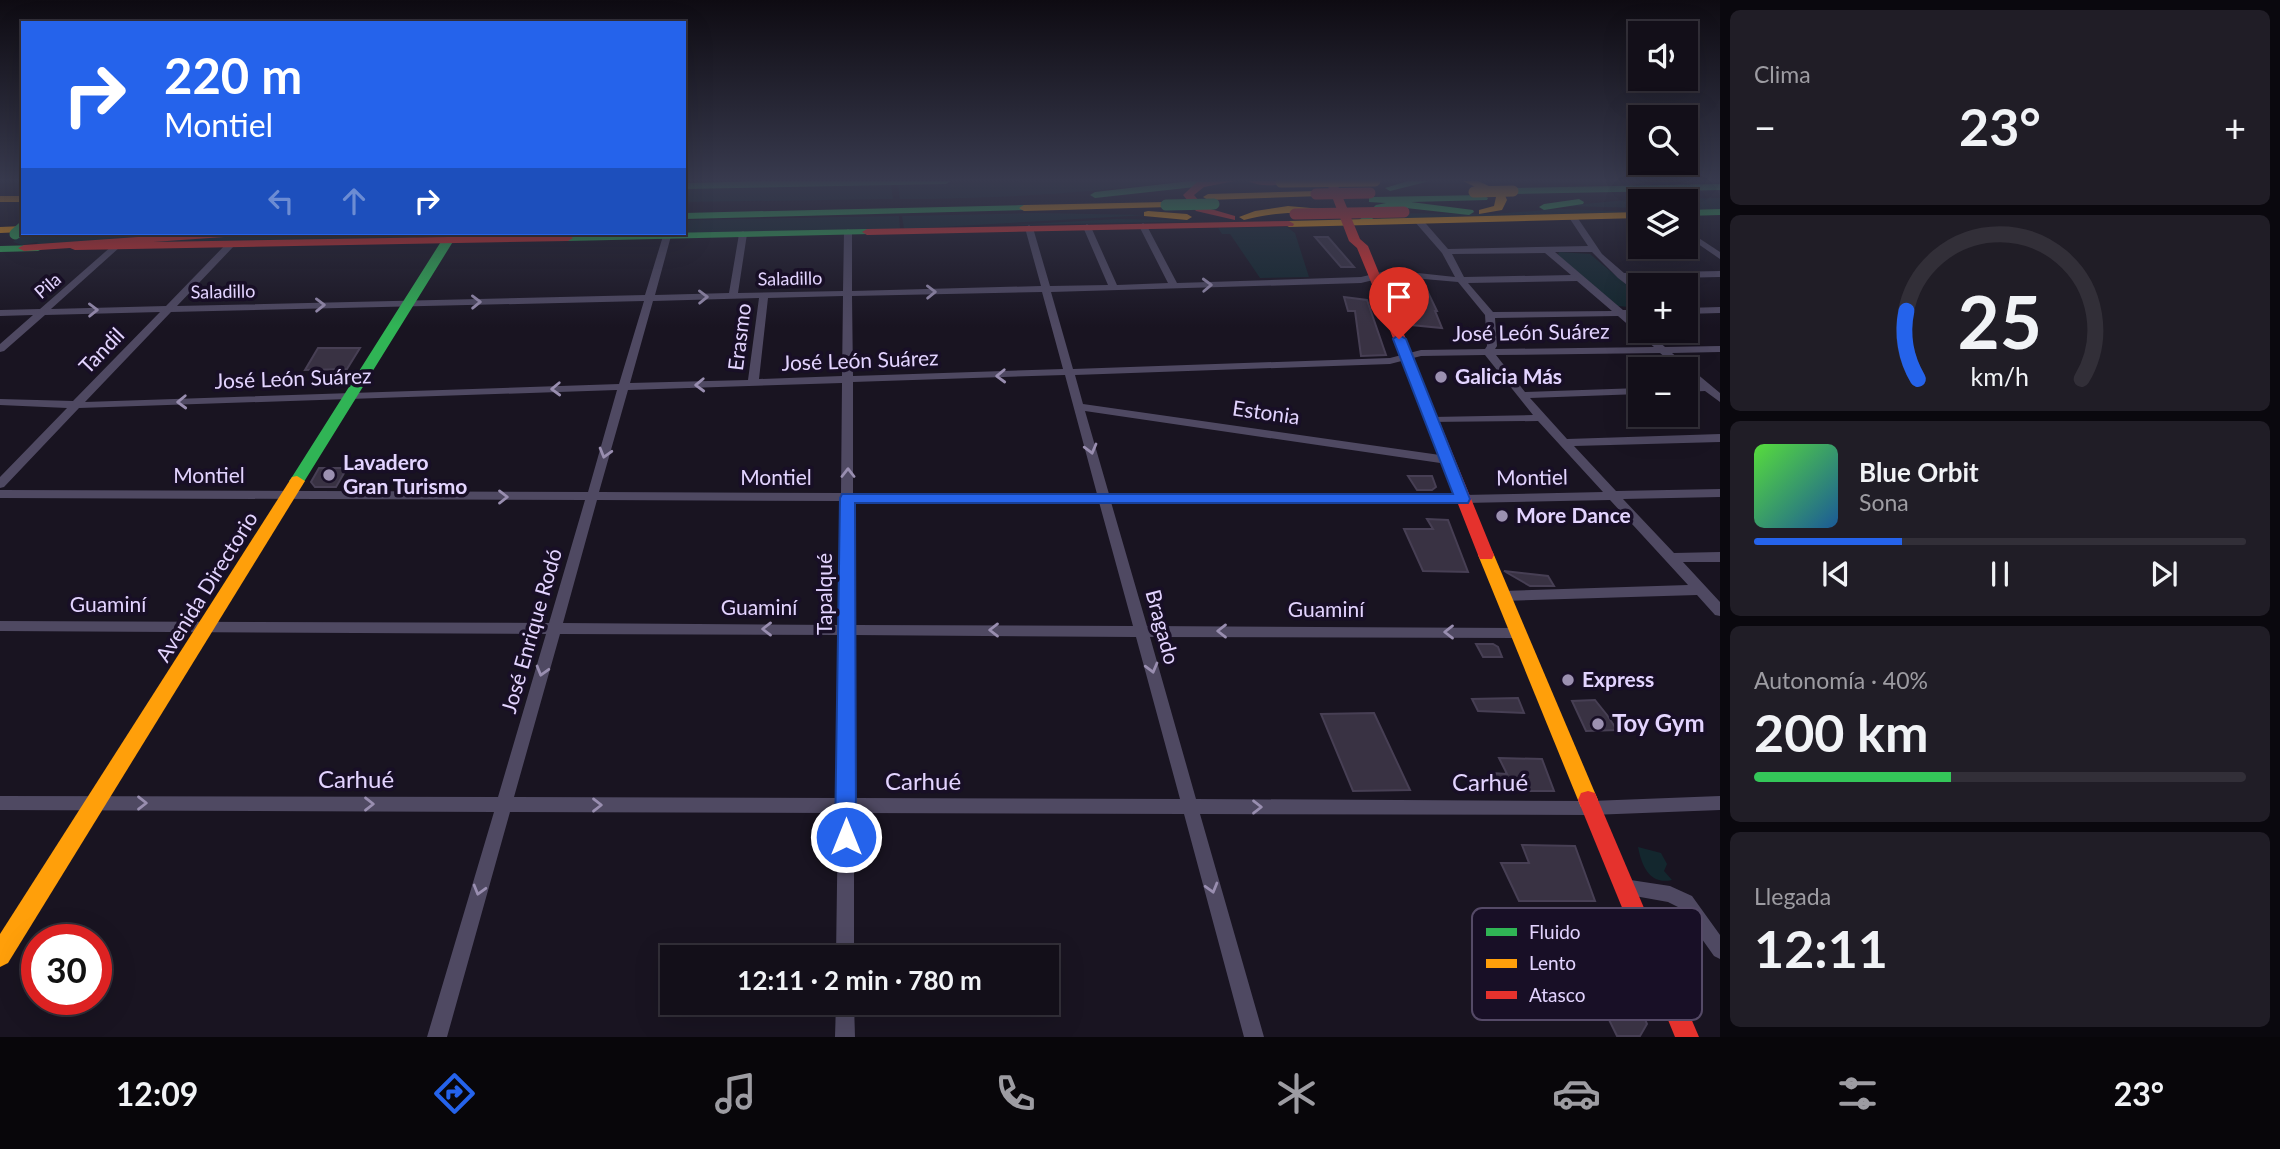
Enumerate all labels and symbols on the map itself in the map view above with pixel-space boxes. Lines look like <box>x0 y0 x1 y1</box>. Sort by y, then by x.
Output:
street label: Saladillo <box>757 266 823 290</box>
pin <box>1369 267 1429 339</box>
street label: Pila <box>29 268 65 303</box>
one-way arrow <box>1202 277 1213 292</box>
street label: Saladillo <box>190 279 256 303</box>
one-way arrow <box>925 284 936 299</box>
one-way arrow <box>698 289 709 304</box>
one-way arrow <box>471 294 482 310</box>
one-way arrow <box>315 298 326 313</box>
street label: Erasmo <box>722 301 755 372</box>
one-way arrow <box>87 303 98 318</box>
street label: José León Suárez <box>1452 318 1610 345</box>
street label: Tandil <box>73 322 129 378</box>
street label: José León Suárez <box>781 344 939 375</box>
street label: José León Suárez <box>214 362 372 393</box>
place label: Galicia Más <box>1455 363 1562 388</box>
one-way arrow <box>995 368 1006 384</box>
marker: Galicia Más <box>1433 369 1449 385</box>
one-way arrow <box>694 377 705 393</box>
one-way arrow <box>550 382 561 397</box>
one-way arrow <box>176 394 187 409</box>
street label: Estonia <box>1231 394 1301 429</box>
one-way arrow <box>1082 443 1097 455</box>
one-way arrow <box>599 446 613 458</box>
place label: Lavadero Gran Turismo <box>343 449 467 498</box>
street label: Montiel <box>173 462 245 487</box>
street label: Montiel <box>1496 463 1568 490</box>
street label: Montiel <box>740 464 812 489</box>
marker: Lavadero Gran Turismo <box>321 467 337 483</box>
one-way arrow <box>840 467 856 477</box>
one-way arrow <box>499 489 509 505</box>
place label: More Dance <box>1516 502 1631 527</box>
street label: Avenida Directorio <box>149 506 262 666</box>
marker: More Dance <box>1494 508 1510 524</box>
street label: José Enrique Rodó <box>495 545 566 716</box>
street label: Tapalqué <box>811 553 836 635</box>
street label: Bragado <box>1142 587 1185 667</box>
street label: Guaminí <box>70 591 147 616</box>
street label: Guaminí <box>721 594 798 619</box>
street label: Guaminí <box>1288 596 1365 621</box>
one-way arrow <box>761 621 771 637</box>
one-way arrow <box>988 622 999 638</box>
one-way arrow <box>1216 623 1226 639</box>
one-way arrow <box>1443 624 1454 640</box>
one-way arrow <box>1144 662 1158 674</box>
one-way arrow <box>536 665 551 677</box>
place label: Express <box>1582 666 1654 691</box>
marker: Express <box>1560 672 1576 688</box>
place label: Toy Gym <box>1612 708 1705 737</box>
marker: Toy Gym <box>1590 716 1606 732</box>
street label: Carhué <box>318 764 394 793</box>
street label: Carhué <box>885 766 961 795</box>
street label: Carhué <box>1452 767 1528 796</box>
one-way arrow <box>137 795 147 811</box>
one-way arrow <box>364 796 375 812</box>
one-way arrow <box>592 797 602 813</box>
one-way arrow <box>1252 799 1263 815</box>
position arrow <box>809 800 883 874</box>
one-way arrow <box>1204 881 1218 893</box>
one-way arrow <box>473 884 488 896</box>
legend <box>1472 908 1702 1020</box>
text: Fluido <box>1529 920 1581 943</box>
speed limit sign: 30 <box>21 924 112 1015</box>
text: Lento <box>1529 951 1576 974</box>
text: Atasco <box>1529 983 1585 1006</box>

